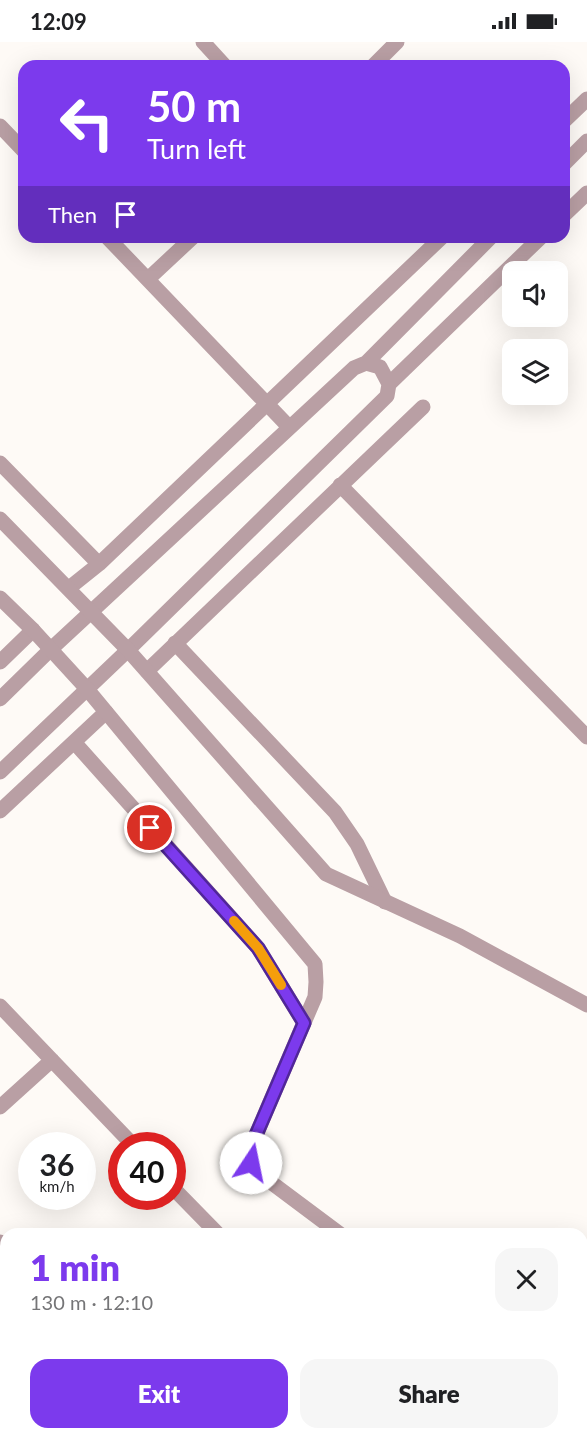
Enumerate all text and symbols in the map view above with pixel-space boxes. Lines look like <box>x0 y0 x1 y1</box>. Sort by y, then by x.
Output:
text: 12:09 <box>30 8 87 35</box>
text: 50 m <box>147 81 241 131</box>
icon: left <box>48 84 126 162</box>
text: Turn left <box>147 132 246 165</box>
icon: arrive <box>109 198 142 231</box>
text: Then <box>48 201 97 228</box>
map controls <box>502 261 568 405</box>
button: sound <box>502 261 568 327</box>
button: layers <box>502 339 568 405</box>
pin <box>124 802 175 853</box>
icon: arrive <box>133 811 166 844</box>
position arrow <box>219 1131 283 1195</box>
speed limit sign: 40 <box>108 1132 186 1210</box>
text: 36 <box>40 1146 74 1182</box>
text: km/h <box>39 1177 75 1195</box>
text: 1 min <box>30 1245 120 1289</box>
button: close <box>495 1248 558 1311</box>
text: 130 m · 12:10 <box>30 1290 153 1314</box>
button: Exit <box>30 1359 288 1428</box>
button: Share <box>300 1359 558 1428</box>

